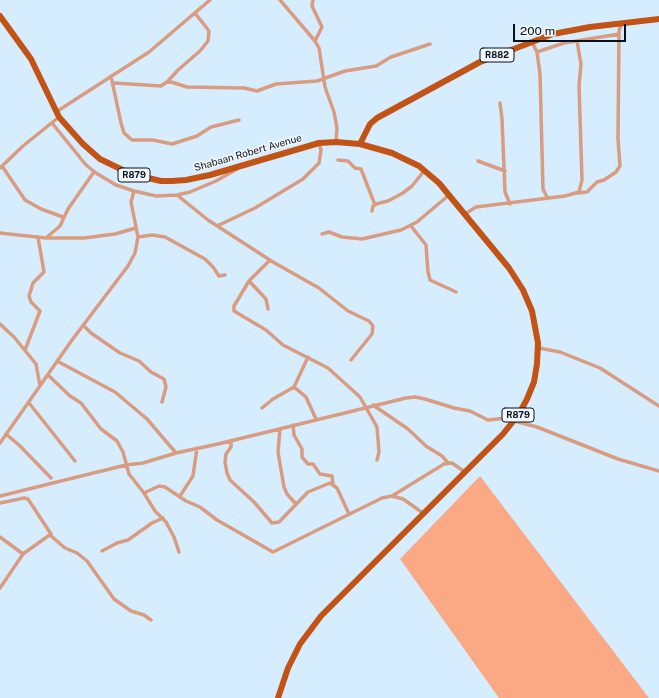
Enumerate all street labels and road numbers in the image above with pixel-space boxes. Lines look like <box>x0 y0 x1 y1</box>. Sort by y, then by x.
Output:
road number: R882 <box>480 48 514 62</box>
street label: Shabaan Robert Avenue <box>193 132 303 174</box>
road number: R879 <box>118 168 150 182</box>
road number: R879 <box>502 408 534 422</box>

